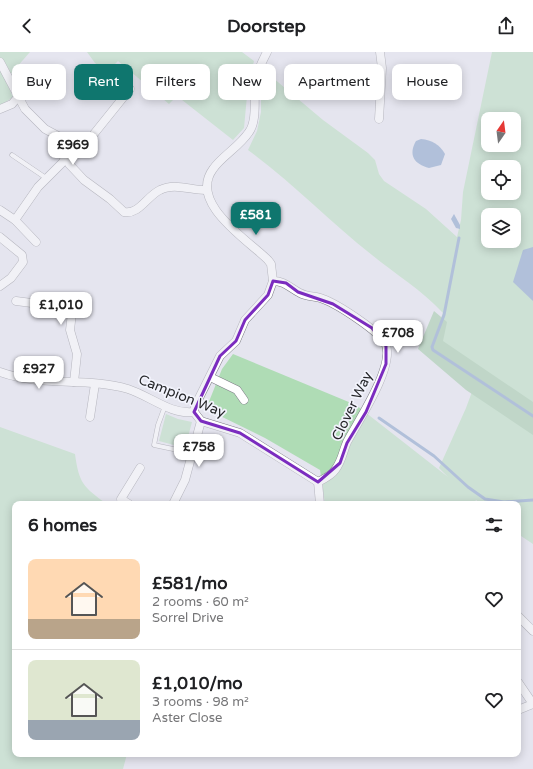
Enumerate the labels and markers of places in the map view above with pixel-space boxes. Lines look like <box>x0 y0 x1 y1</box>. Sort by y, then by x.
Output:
pin: £969 <box>49 132 97 166</box>
pin: £581 <box>232 202 280 236</box>
pin: £1,010 <box>28 292 94 326</box>
pin: £708 <box>374 320 422 354</box>
pin: £927 <box>15 356 63 390</box>
pin: £758 <box>175 434 223 468</box>

